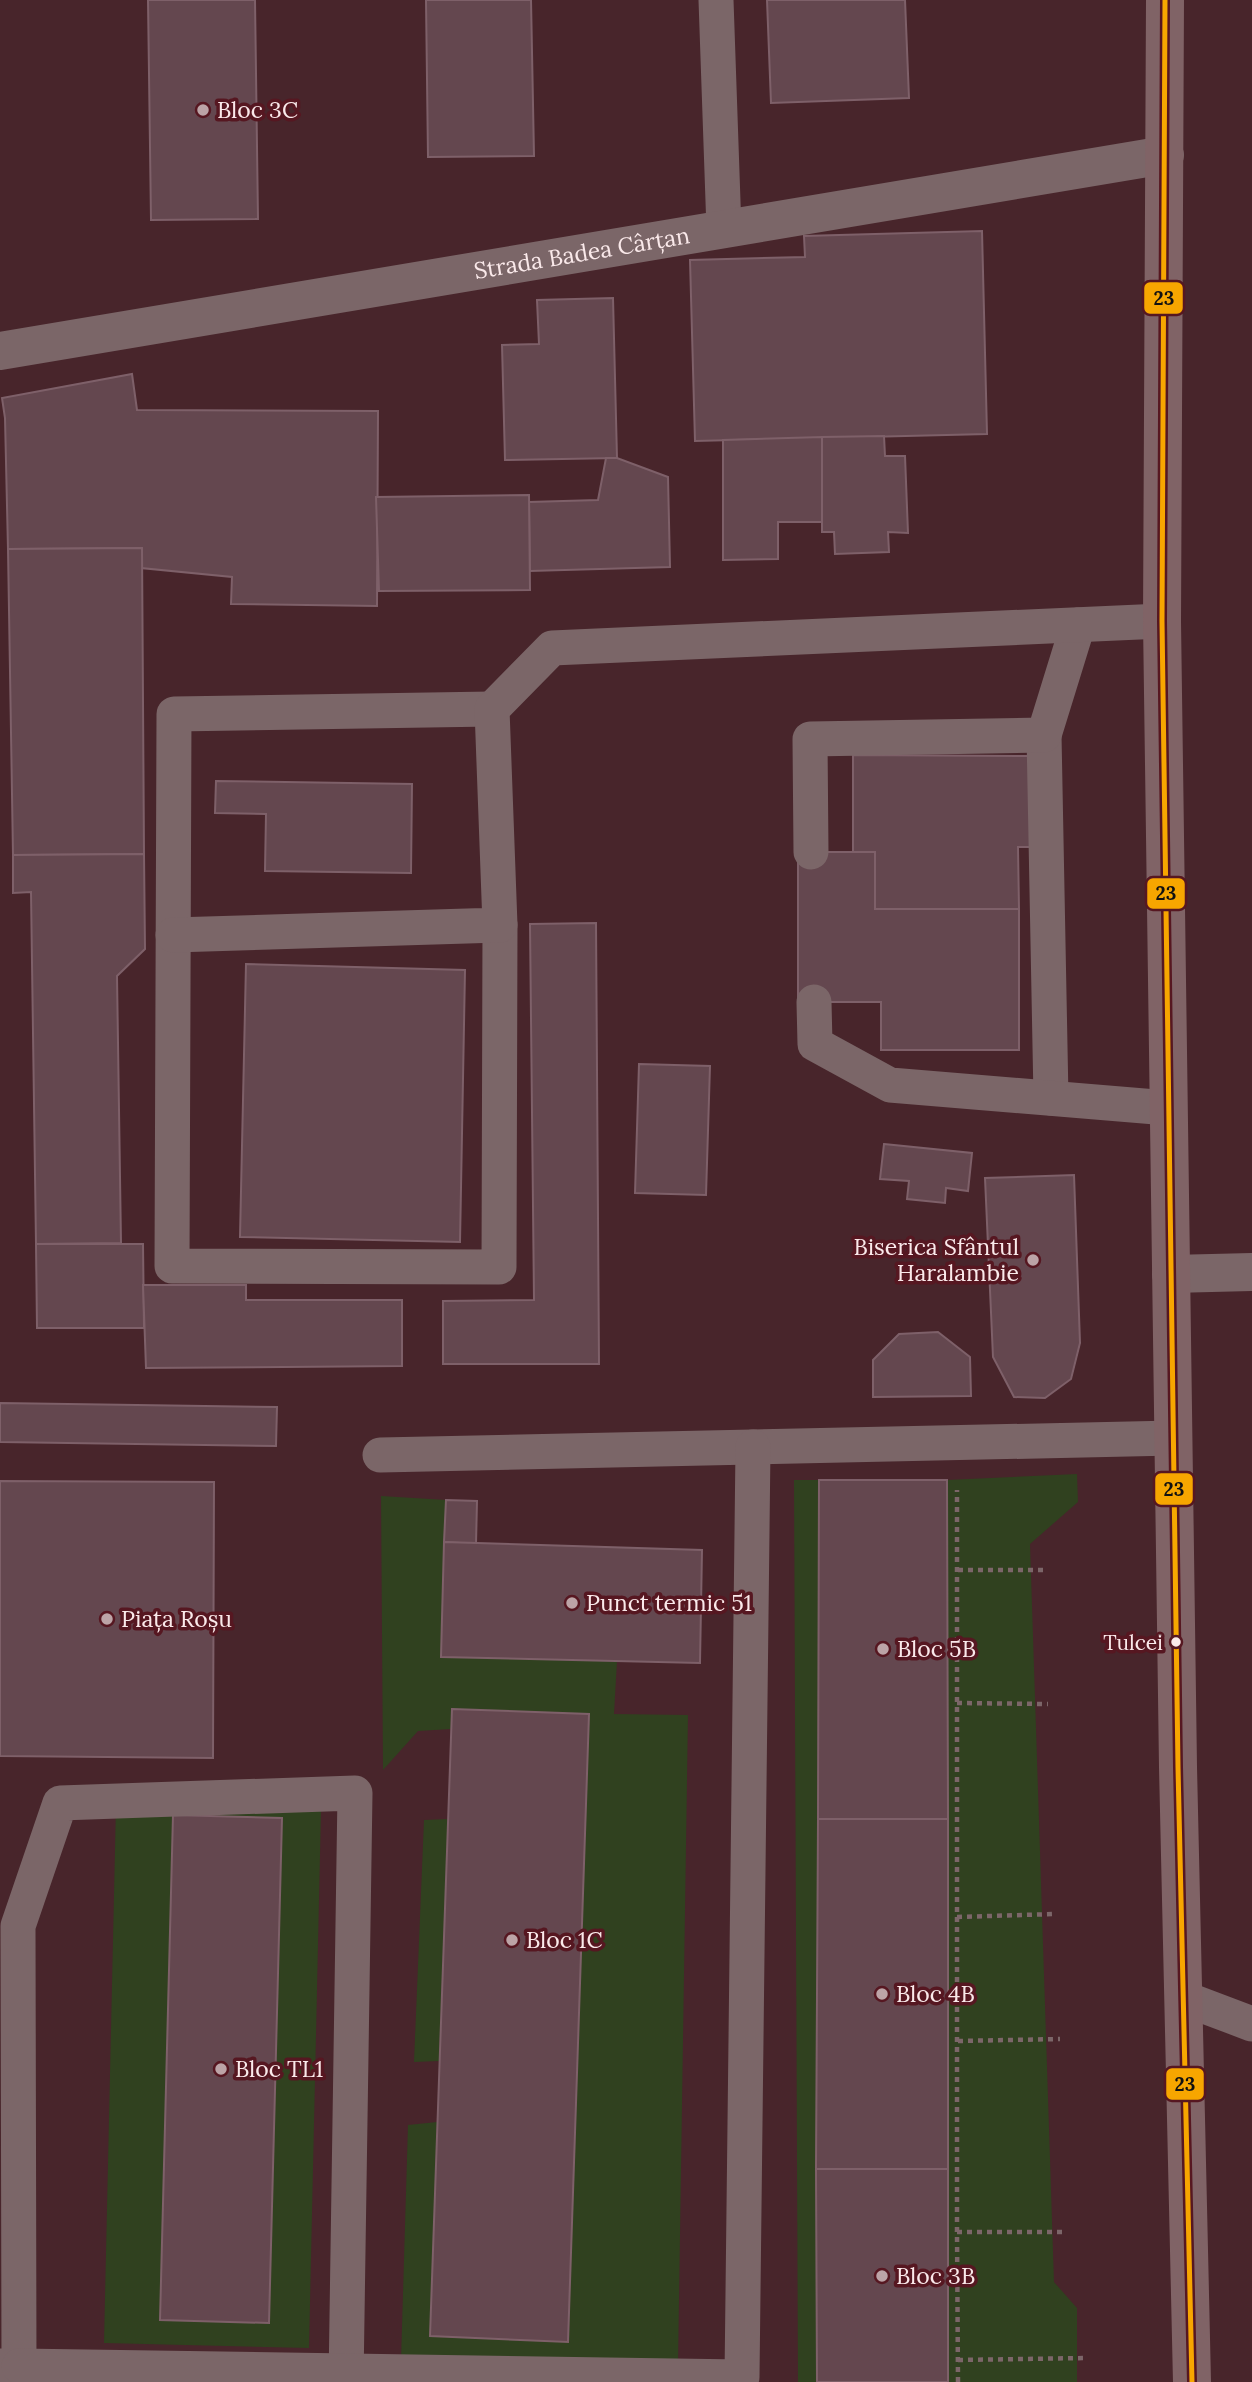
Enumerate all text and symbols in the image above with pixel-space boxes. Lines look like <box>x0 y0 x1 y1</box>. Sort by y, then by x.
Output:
place label: Bloc 3C <box>217 95 298 124</box>
marker: Bloc 3C <box>195 102 211 118</box>
street label: Strada Badea Cârțan <box>472 220 692 285</box>
line badge: 23 <box>1143 281 1184 315</box>
text: 23 <box>1154 286 1174 310</box>
line badge: 23 <box>1146 877 1186 910</box>
text: 23 <box>1156 881 1176 905</box>
place label: Biserica Sfântul Haralambie <box>854 1232 1019 1287</box>
marker: Biserica Sfântul Haralambie <box>1025 1252 1041 1268</box>
line badge: 23 <box>1154 1472 1194 1506</box>
text: 23 <box>1164 1477 1184 1501</box>
place label: Punct termic 51 <box>586 1588 752 1617</box>
marker: Punct termic 51 <box>564 1595 580 1611</box>
place label: Piața Roșu <box>121 1604 232 1633</box>
marker: Piața Roșu <box>99 1611 115 1627</box>
place label: Tulcei <box>1103 1629 1163 1656</box>
place label: Bloc 5B <box>897 1634 976 1663</box>
marker: Tulcei <box>1169 1635 1183 1649</box>
marker: Bloc 5B <box>875 1641 891 1657</box>
place label: Bloc 1C <box>526 1925 603 1954</box>
marker: Bloc 1C <box>504 1932 520 1948</box>
place label: Bloc 4B <box>896 1979 975 2008</box>
marker: Bloc 4B <box>874 1986 890 2002</box>
place label: Bloc TL1 <box>235 2054 323 2083</box>
marker: Bloc TL1 <box>213 2061 229 2077</box>
line badge: 23 <box>1165 2067 1205 2101</box>
text: 23 <box>1175 2072 1195 2096</box>
place label: Bloc 3B <box>896 2261 975 2290</box>
marker: Bloc 3B <box>874 2268 890 2284</box>

